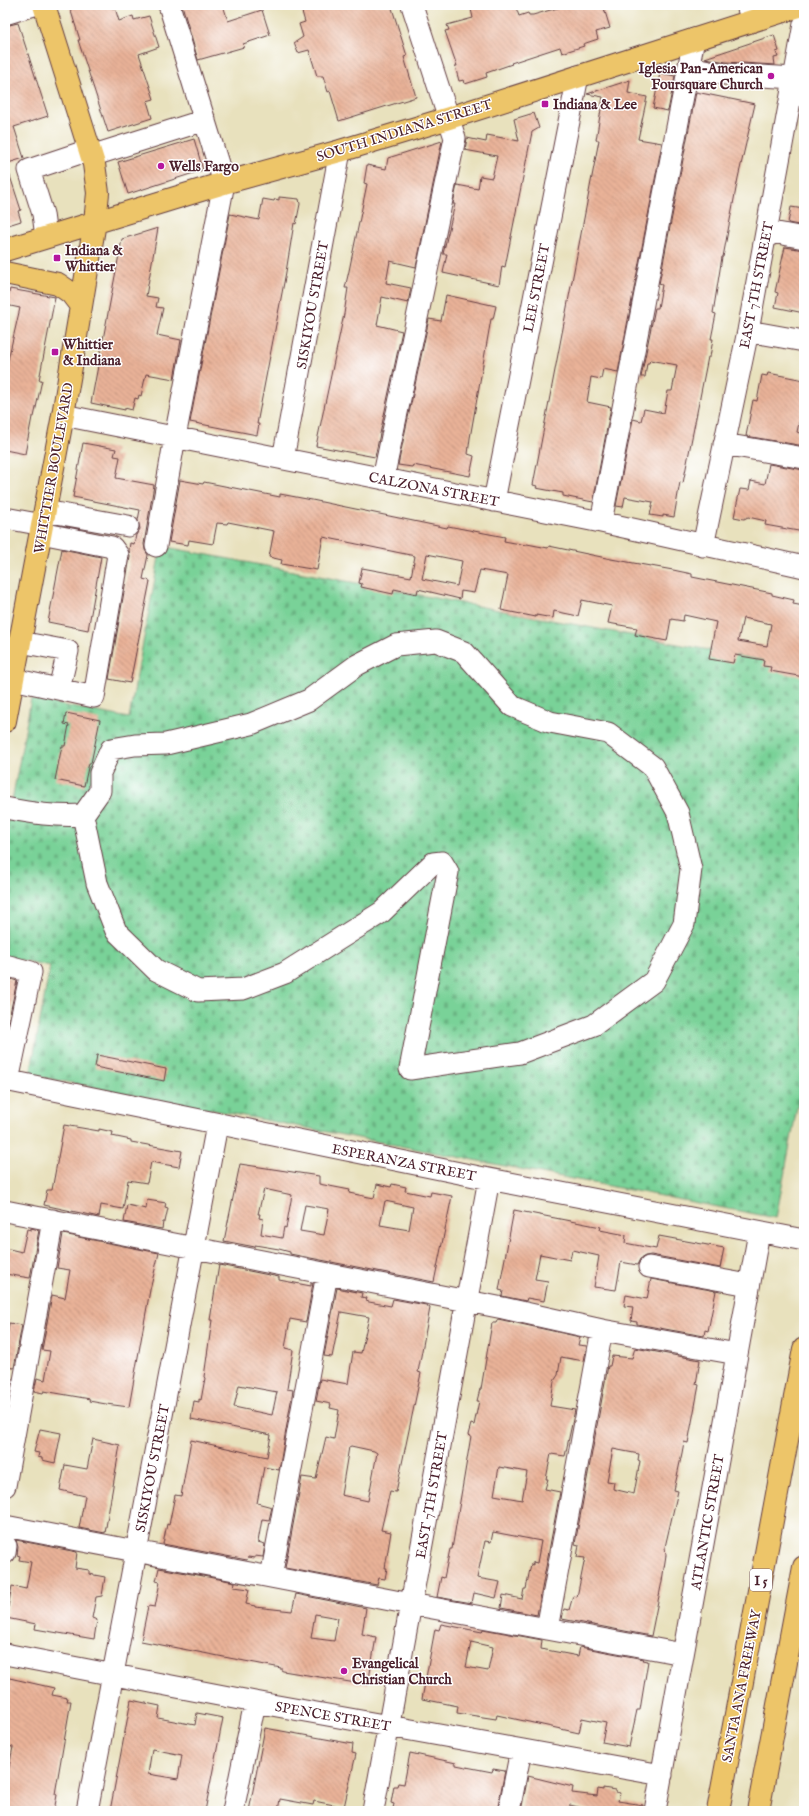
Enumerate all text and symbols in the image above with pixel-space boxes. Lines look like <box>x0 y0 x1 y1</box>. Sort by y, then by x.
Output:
place label: Iglesia Pan-American Foursquare Church <box>638 60 764 94</box>
marker: Iglesia Pan-American Foursquare Church <box>766 71 776 81</box>
street label: SOUTH INDIANA STREET <box>314 95 495 166</box>
place label: Indiana & Lee <box>553 96 637 114</box>
marker: Indiana & Lee <box>540 99 550 109</box>
place label: Wells Fargo <box>168 158 239 176</box>
marker: Wells Fargo <box>156 161 166 171</box>
street label: EAST 7TH STREET <box>736 219 778 350</box>
street label: SISKIYOU STREET <box>293 239 333 371</box>
place label: Indiana & Whittier <box>64 242 123 276</box>
street label: LEE STREET <box>520 242 555 334</box>
marker: Indiana & Whittier <box>52 253 62 263</box>
place label: Whittier & Indiana <box>62 336 122 370</box>
marker: Whittier & Indiana <box>50 347 60 357</box>
street label: WHITTIER BOULEVARD <box>30 381 78 555</box>
street label: CALZONA STREET <box>367 469 501 512</box>
street label: ESPERANZA STREET <box>330 1140 478 1186</box>
street label: SISKIYOU STREET <box>132 1402 174 1534</box>
street label: EAST 7TH STREET <box>412 1429 452 1560</box>
street label: ATLANTIC STREET <box>687 1452 729 1592</box>
road number: I 5 <box>750 1569 772 1591</box>
street label: SANTA ANA FREEWAY <box>718 1607 766 1764</box>
place label: Evangelical Christian Church <box>352 1655 452 1689</box>
marker: Evangelical Christian Church <box>339 1666 349 1676</box>
street label: SPENCE STREET <box>274 1698 393 1736</box>

